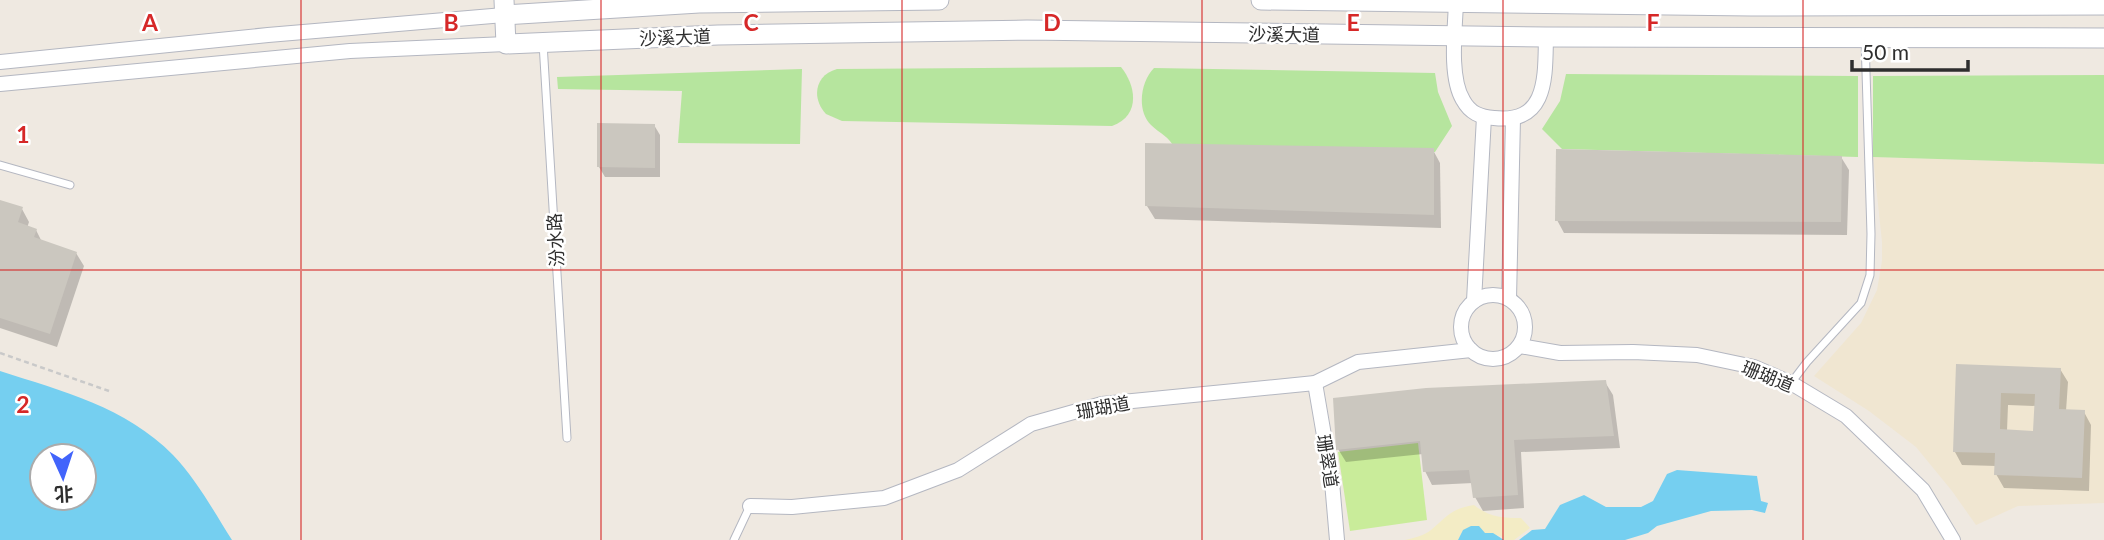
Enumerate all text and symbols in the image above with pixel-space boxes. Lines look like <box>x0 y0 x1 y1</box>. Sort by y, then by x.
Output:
text: A <box>141 8 159 36</box>
text: B <box>443 8 459 36</box>
text: C <box>743 8 759 36</box>
text: D <box>1043 8 1061 36</box>
text: E <box>1346 8 1360 36</box>
text: F <box>1646 8 1660 36</box>
street label: 沙溪大道 <box>1248 22 1320 46</box>
street label: 沙溪大道 <box>639 25 711 49</box>
scale bar <box>1852 28 1968 72</box>
text: 50 m <box>1862 39 1909 64</box>
text: 1 <box>16 120 30 148</box>
street label: 汾水路 <box>543 212 567 268</box>
street label: 珊瑚道 <box>1739 356 1797 396</box>
text: 2 <box>16 390 30 418</box>
street label: 珊瑚道 <box>1074 391 1132 423</box>
street label: 珊翠道 <box>1313 433 1343 489</box>
north arrow <box>28 442 98 512</box>
text: 北 <box>54 482 74 506</box>

